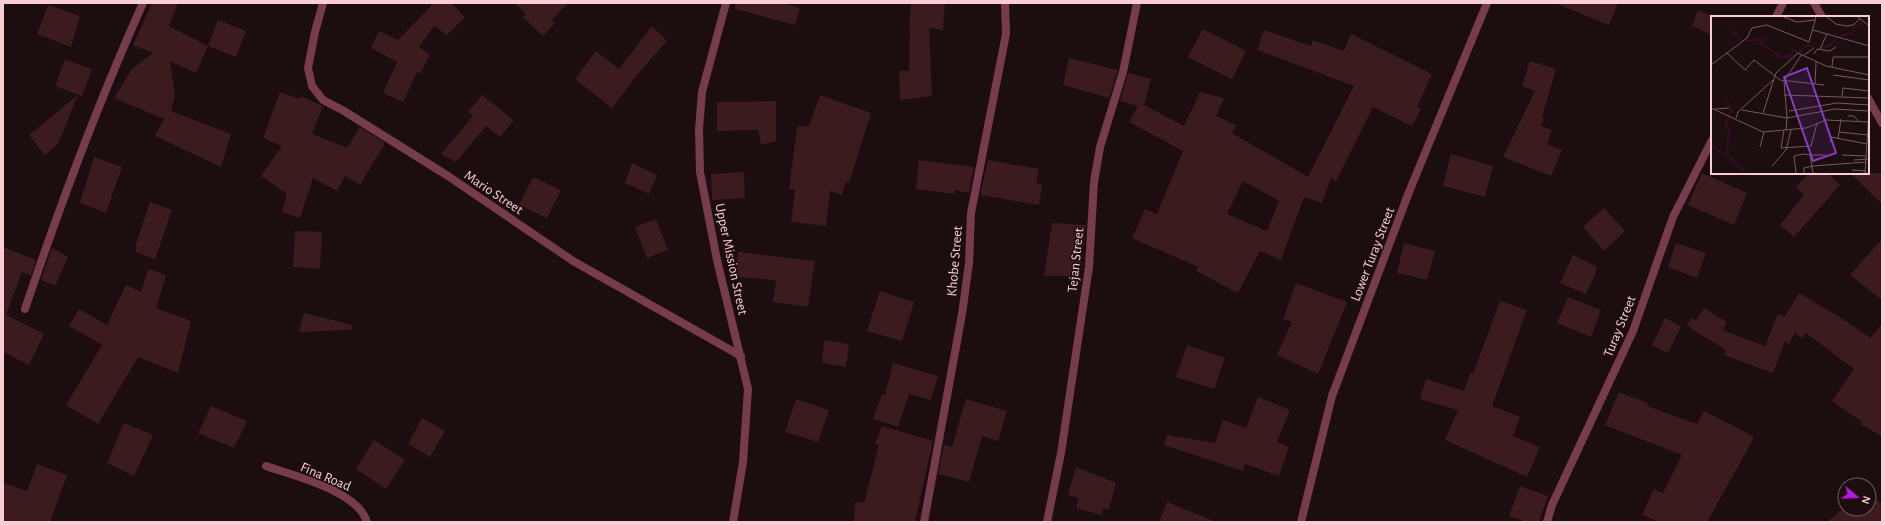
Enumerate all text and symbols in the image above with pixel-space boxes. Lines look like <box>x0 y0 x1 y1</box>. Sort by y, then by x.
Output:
inset map <box>1711 16 1869 174</box>
street label: Mario Street <box>462 168 526 218</box>
street label: Upper Mission Street <box>712 202 750 317</box>
street label: Lower Turay Street <box>1349 205 1397 303</box>
street label: Khobe Street <box>945 225 965 297</box>
street label: Tejan Street <box>1066 227 1086 293</box>
street label: Turay Street <box>1601 293 1639 359</box>
street label: Fina Road <box>298 460 353 494</box>
north arrow <box>1837 477 1877 517</box>
text: N <box>1860 495 1872 506</box>

